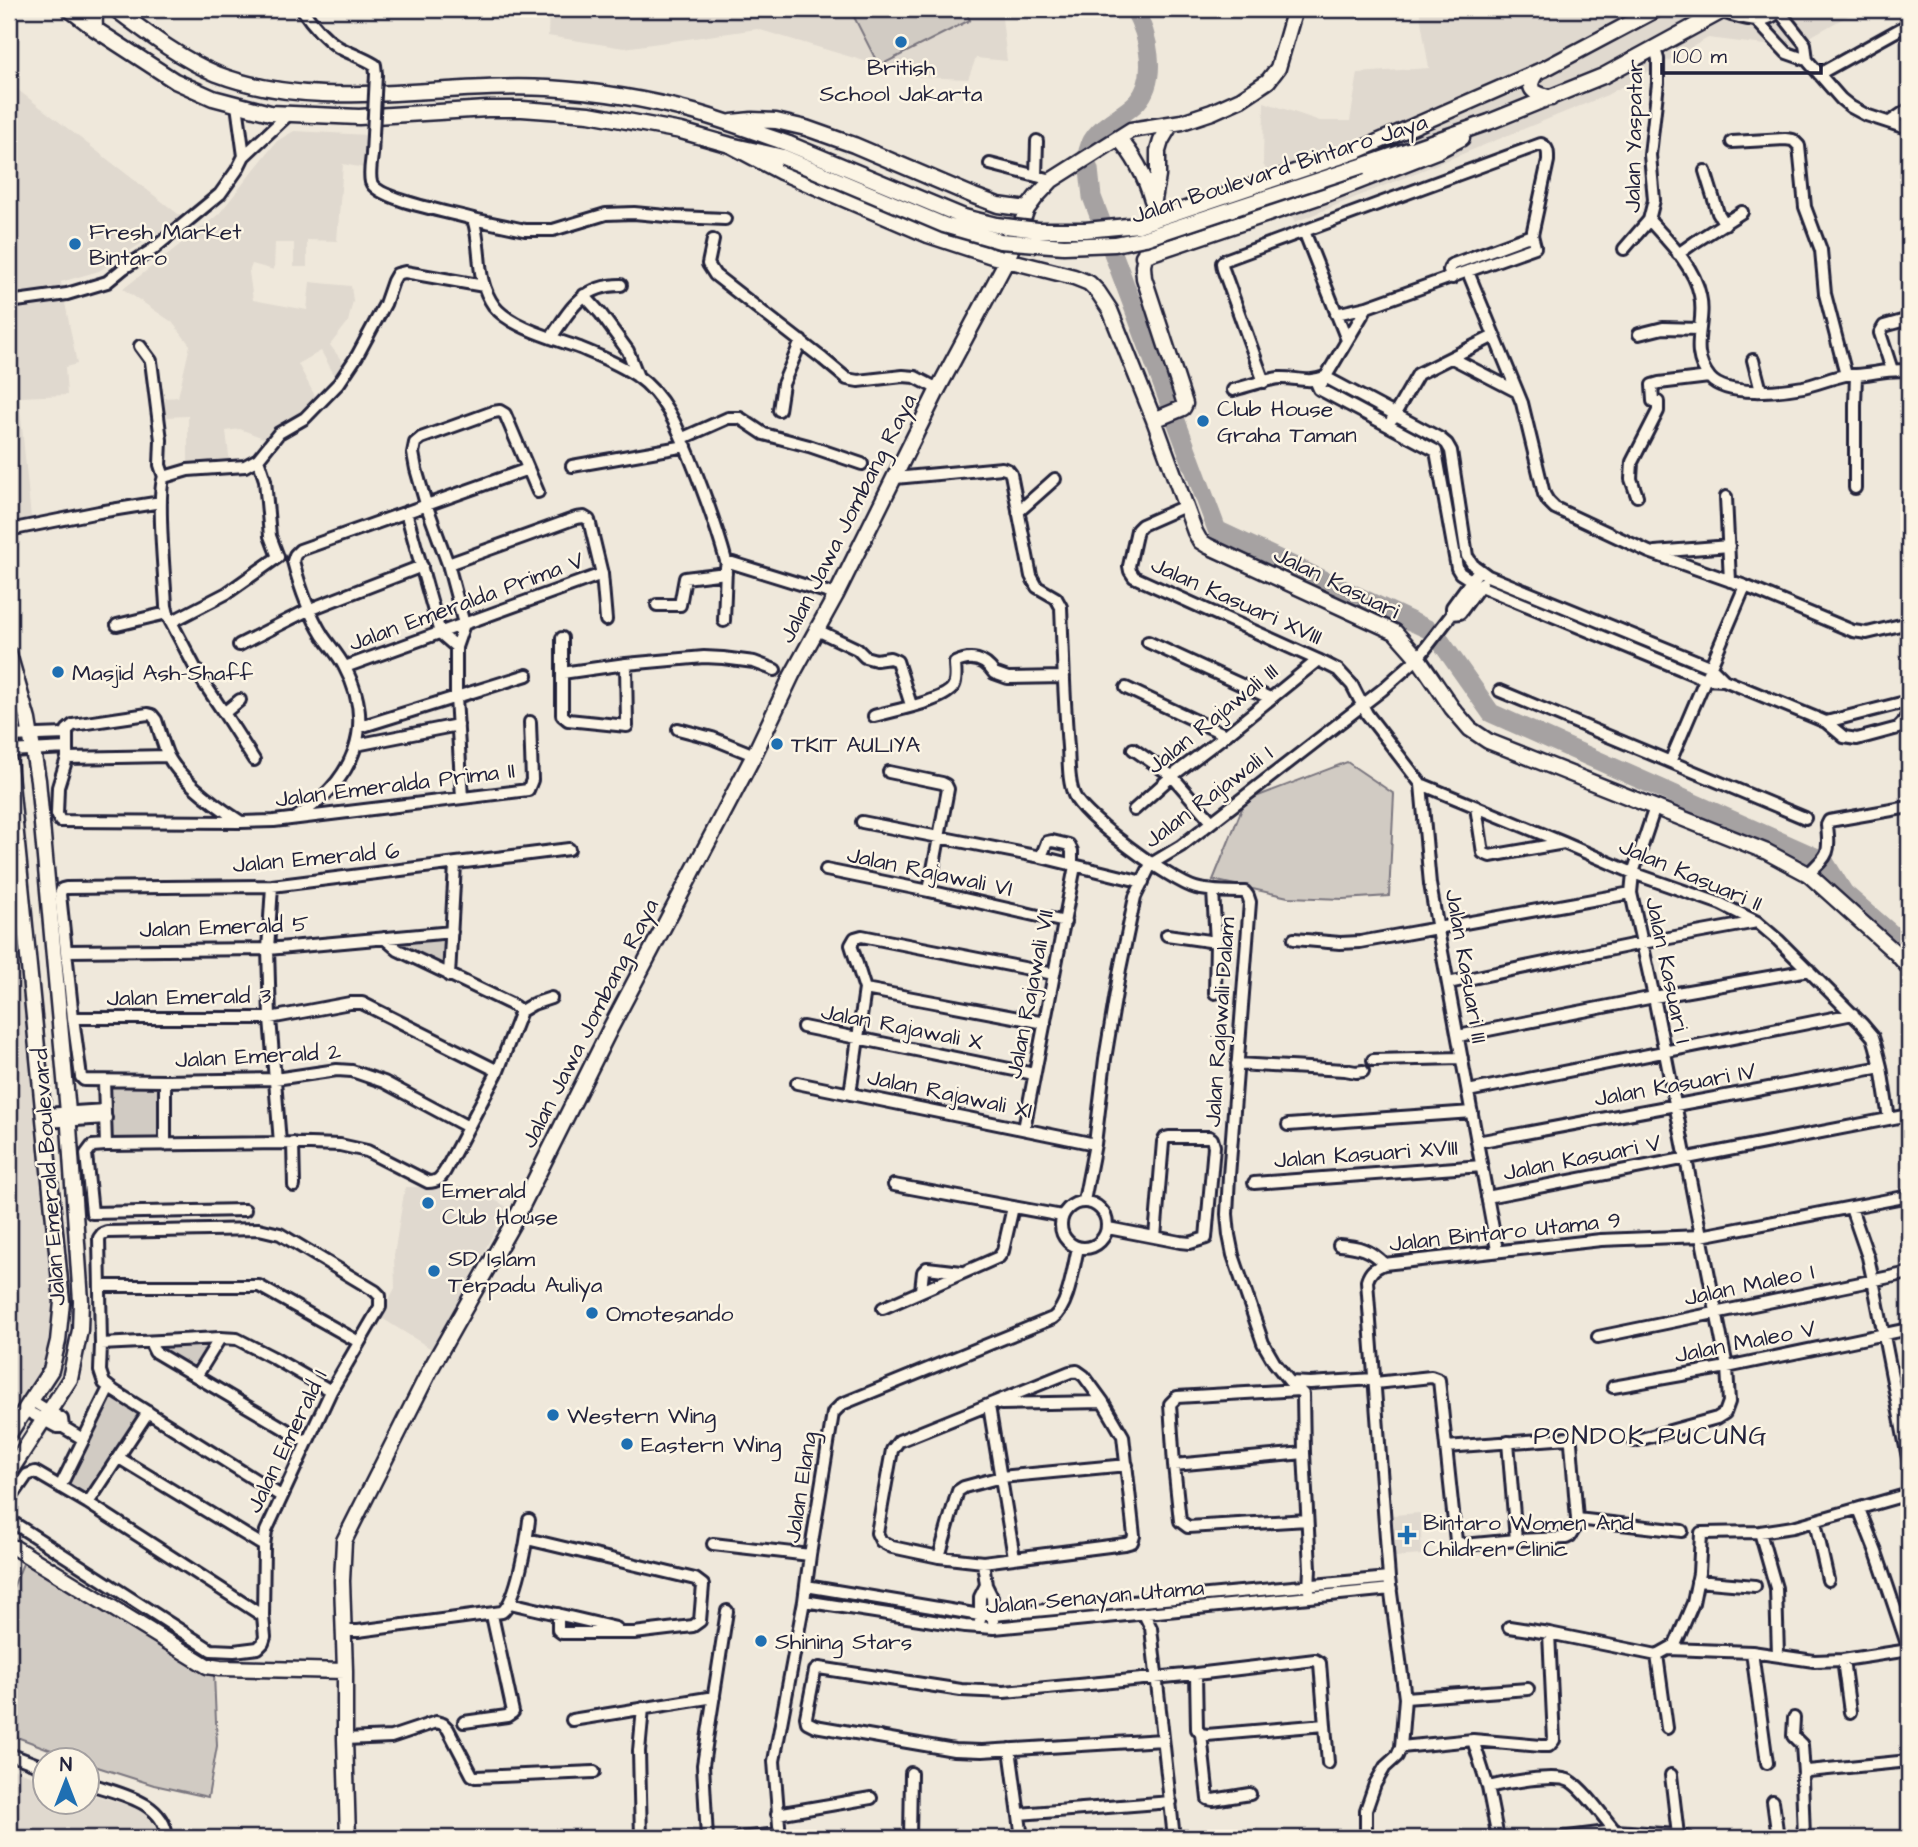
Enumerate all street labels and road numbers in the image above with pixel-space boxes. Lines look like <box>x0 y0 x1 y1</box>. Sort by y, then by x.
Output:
street label: Jalan Yaspatar <box>1617 59 1651 213</box>
street label: Jalan Boulevard Bintaro Jaya <box>1127 106 1432 233</box>
street label: Jalan Jawa Jombang Raya <box>771 388 926 649</box>
street label: Jalan Kasuari <box>1268 539 1405 627</box>
street label: Jalan Emeralda Prima V <box>344 544 589 659</box>
street label: Jalan Kasuari XVIII <box>1146 549 1327 653</box>
street label: Jalan Rajawali III <box>1140 656 1285 782</box>
street label: Jalan Rajawali I <box>1138 738 1280 856</box>
street label: Jalan Emeralda Prima II <box>273 754 517 816</box>
street label: Jalan Kasuari II <box>1614 830 1767 920</box>
street label: Jalan Emerald 6 <box>231 835 401 881</box>
street label: Jalan Rajawali VI <box>844 839 1015 905</box>
street label: Jalan Kasuari III <box>1437 886 1495 1046</box>
street label: Jalan Jawa Jombang Raya <box>513 893 668 1154</box>
street label: Jalan Kasuari I <box>1637 894 1699 1047</box>
street label: Jalan Rajawali VII <box>998 907 1062 1082</box>
street label: Jalan Emerald 5 <box>139 908 309 946</box>
street label: Jalan Rajawali Dalam <box>1197 916 1243 1128</box>
street label: Jalan Emerald 3 <box>106 980 272 1014</box>
street label: Jalan Rajawali X <box>818 996 986 1058</box>
street label: Jalan Emerald 2 <box>174 1036 342 1076</box>
street label: Jalan Emerald Boulevard <box>24 1047 74 1307</box>
street label: Jalan Kasuari IV <box>1592 1055 1759 1115</box>
street label: Jalan Rajawali XI <box>864 1061 1035 1127</box>
street label: Jalan Kasuari V <box>1500 1127 1664 1189</box>
street label: Jalan Kasuari XVIII <box>1273 1132 1459 1176</box>
street label: Jalan Bintaro Utama 9 <box>1388 1204 1623 1260</box>
street label: Jalan Maleo I <box>1681 1256 1817 1314</box>
street label: Jalan Maleo V <box>1672 1312 1819 1371</box>
street label: Jalan Emerald 1 <box>238 1364 335 1518</box>
street label: Jalan Elang <box>776 1429 827 1545</box>
street label: Jalan Senayan Utama <box>985 1571 1206 1623</box>

